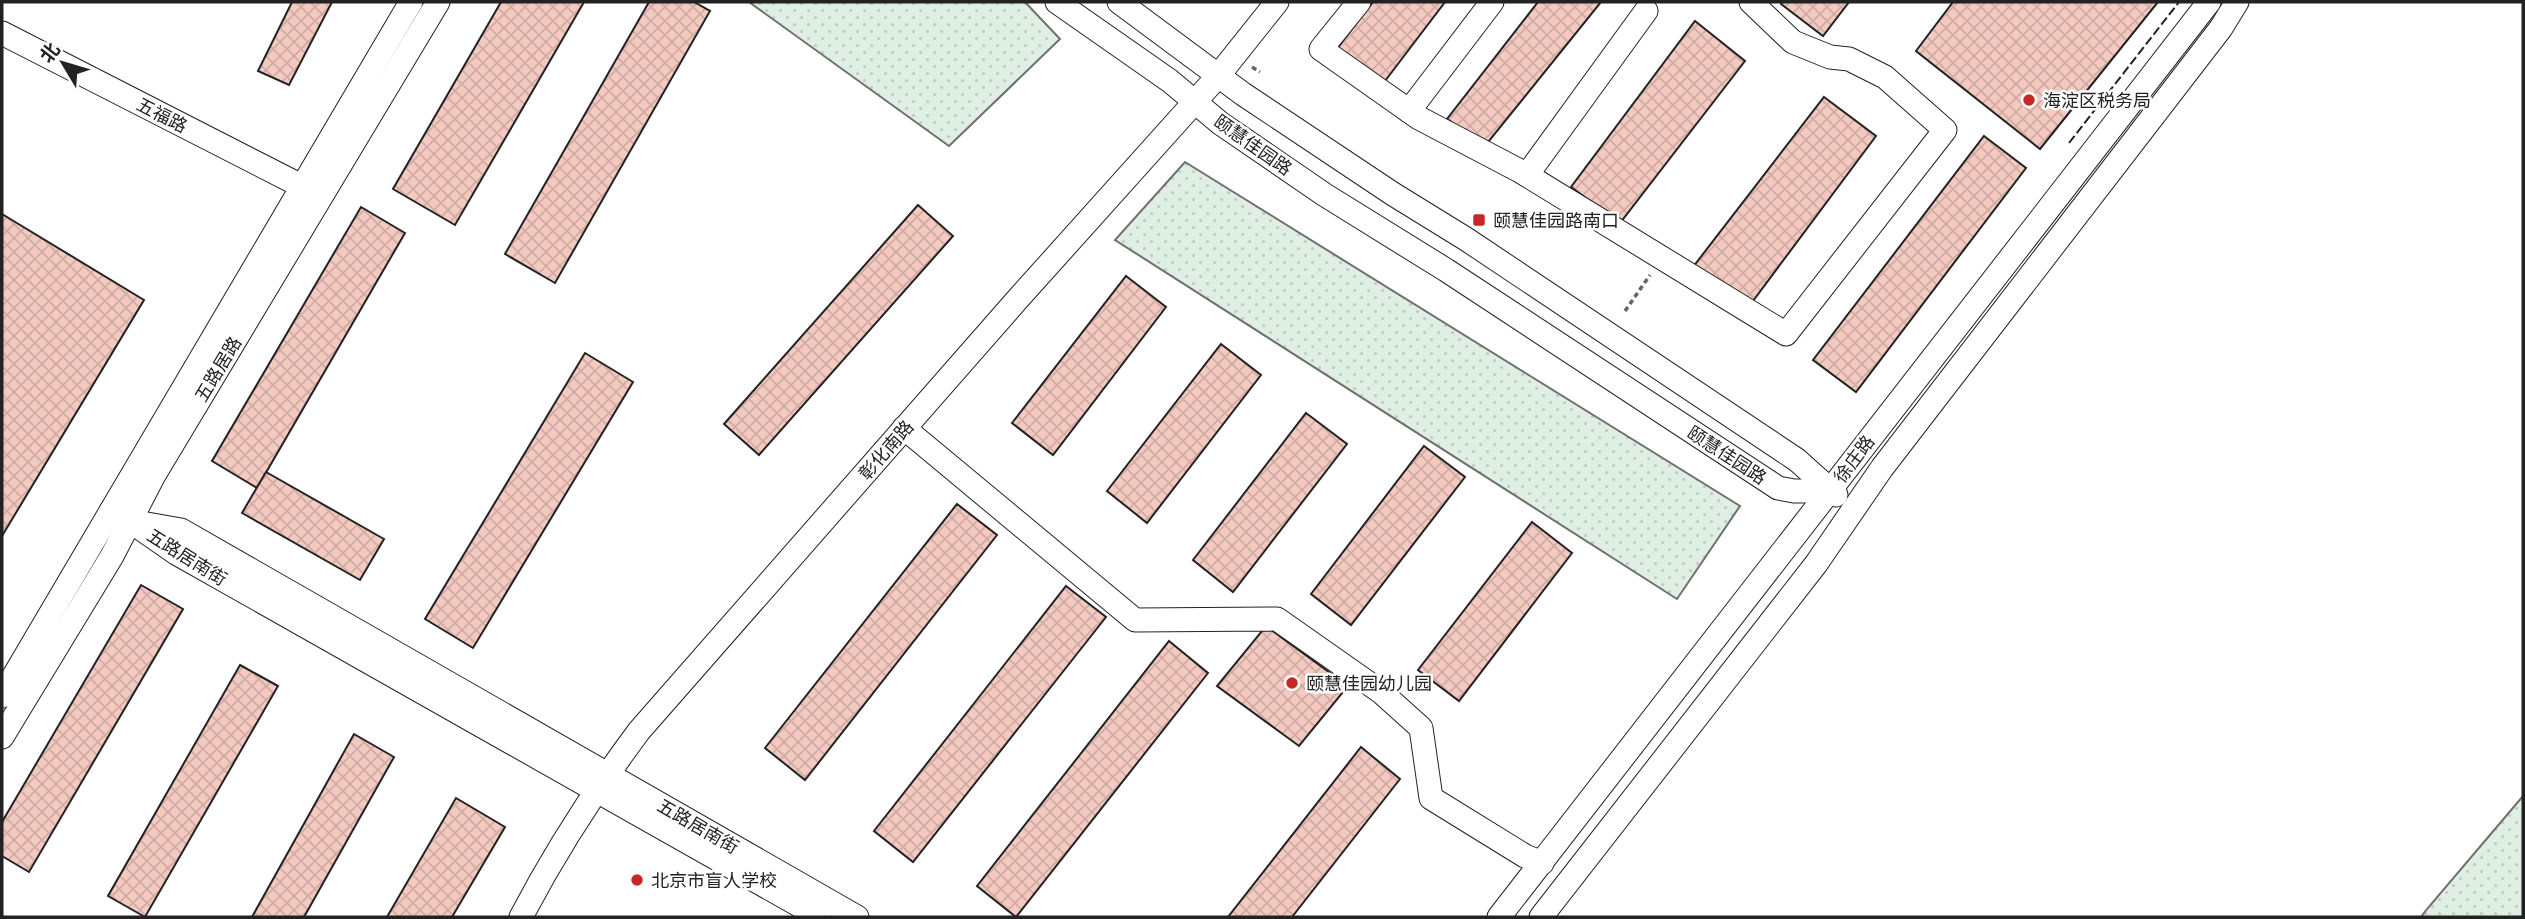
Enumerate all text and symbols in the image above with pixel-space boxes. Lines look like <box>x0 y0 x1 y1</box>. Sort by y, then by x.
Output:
north arrow <box>28 28 98 98</box>
text: 北 <box>35 38 64 67</box>
place label: 海淀区税务局 <box>2043 90 2151 111</box>
marker: 海淀区税务局 <box>2021 92 2037 108</box>
street label: 五福路 <box>133 93 191 137</box>
street label: 颐慧佳园路 <box>1210 111 1296 179</box>
place label: 颐慧佳园路南口 <box>1493 210 1619 231</box>
marker: 颐慧佳园路南口 <box>1471 212 1487 228</box>
street label: 五路居路 <box>190 333 246 405</box>
street label: 彰化南路 <box>854 416 918 484</box>
street label: 颐慧佳园路 <box>1684 422 1770 488</box>
street label: 徐庄路 <box>1829 431 1879 487</box>
street label: 五路居南街 <box>143 524 231 590</box>
place label: 颐慧佳园幼儿园 <box>1306 673 1432 694</box>
marker: 颐慧佳园幼儿园 <box>1284 675 1300 691</box>
street label: 五路居南街 <box>654 794 742 858</box>
place label: 北京市盲人学校 <box>651 870 777 891</box>
marker: 北京市盲人学校 <box>629 872 645 888</box>

